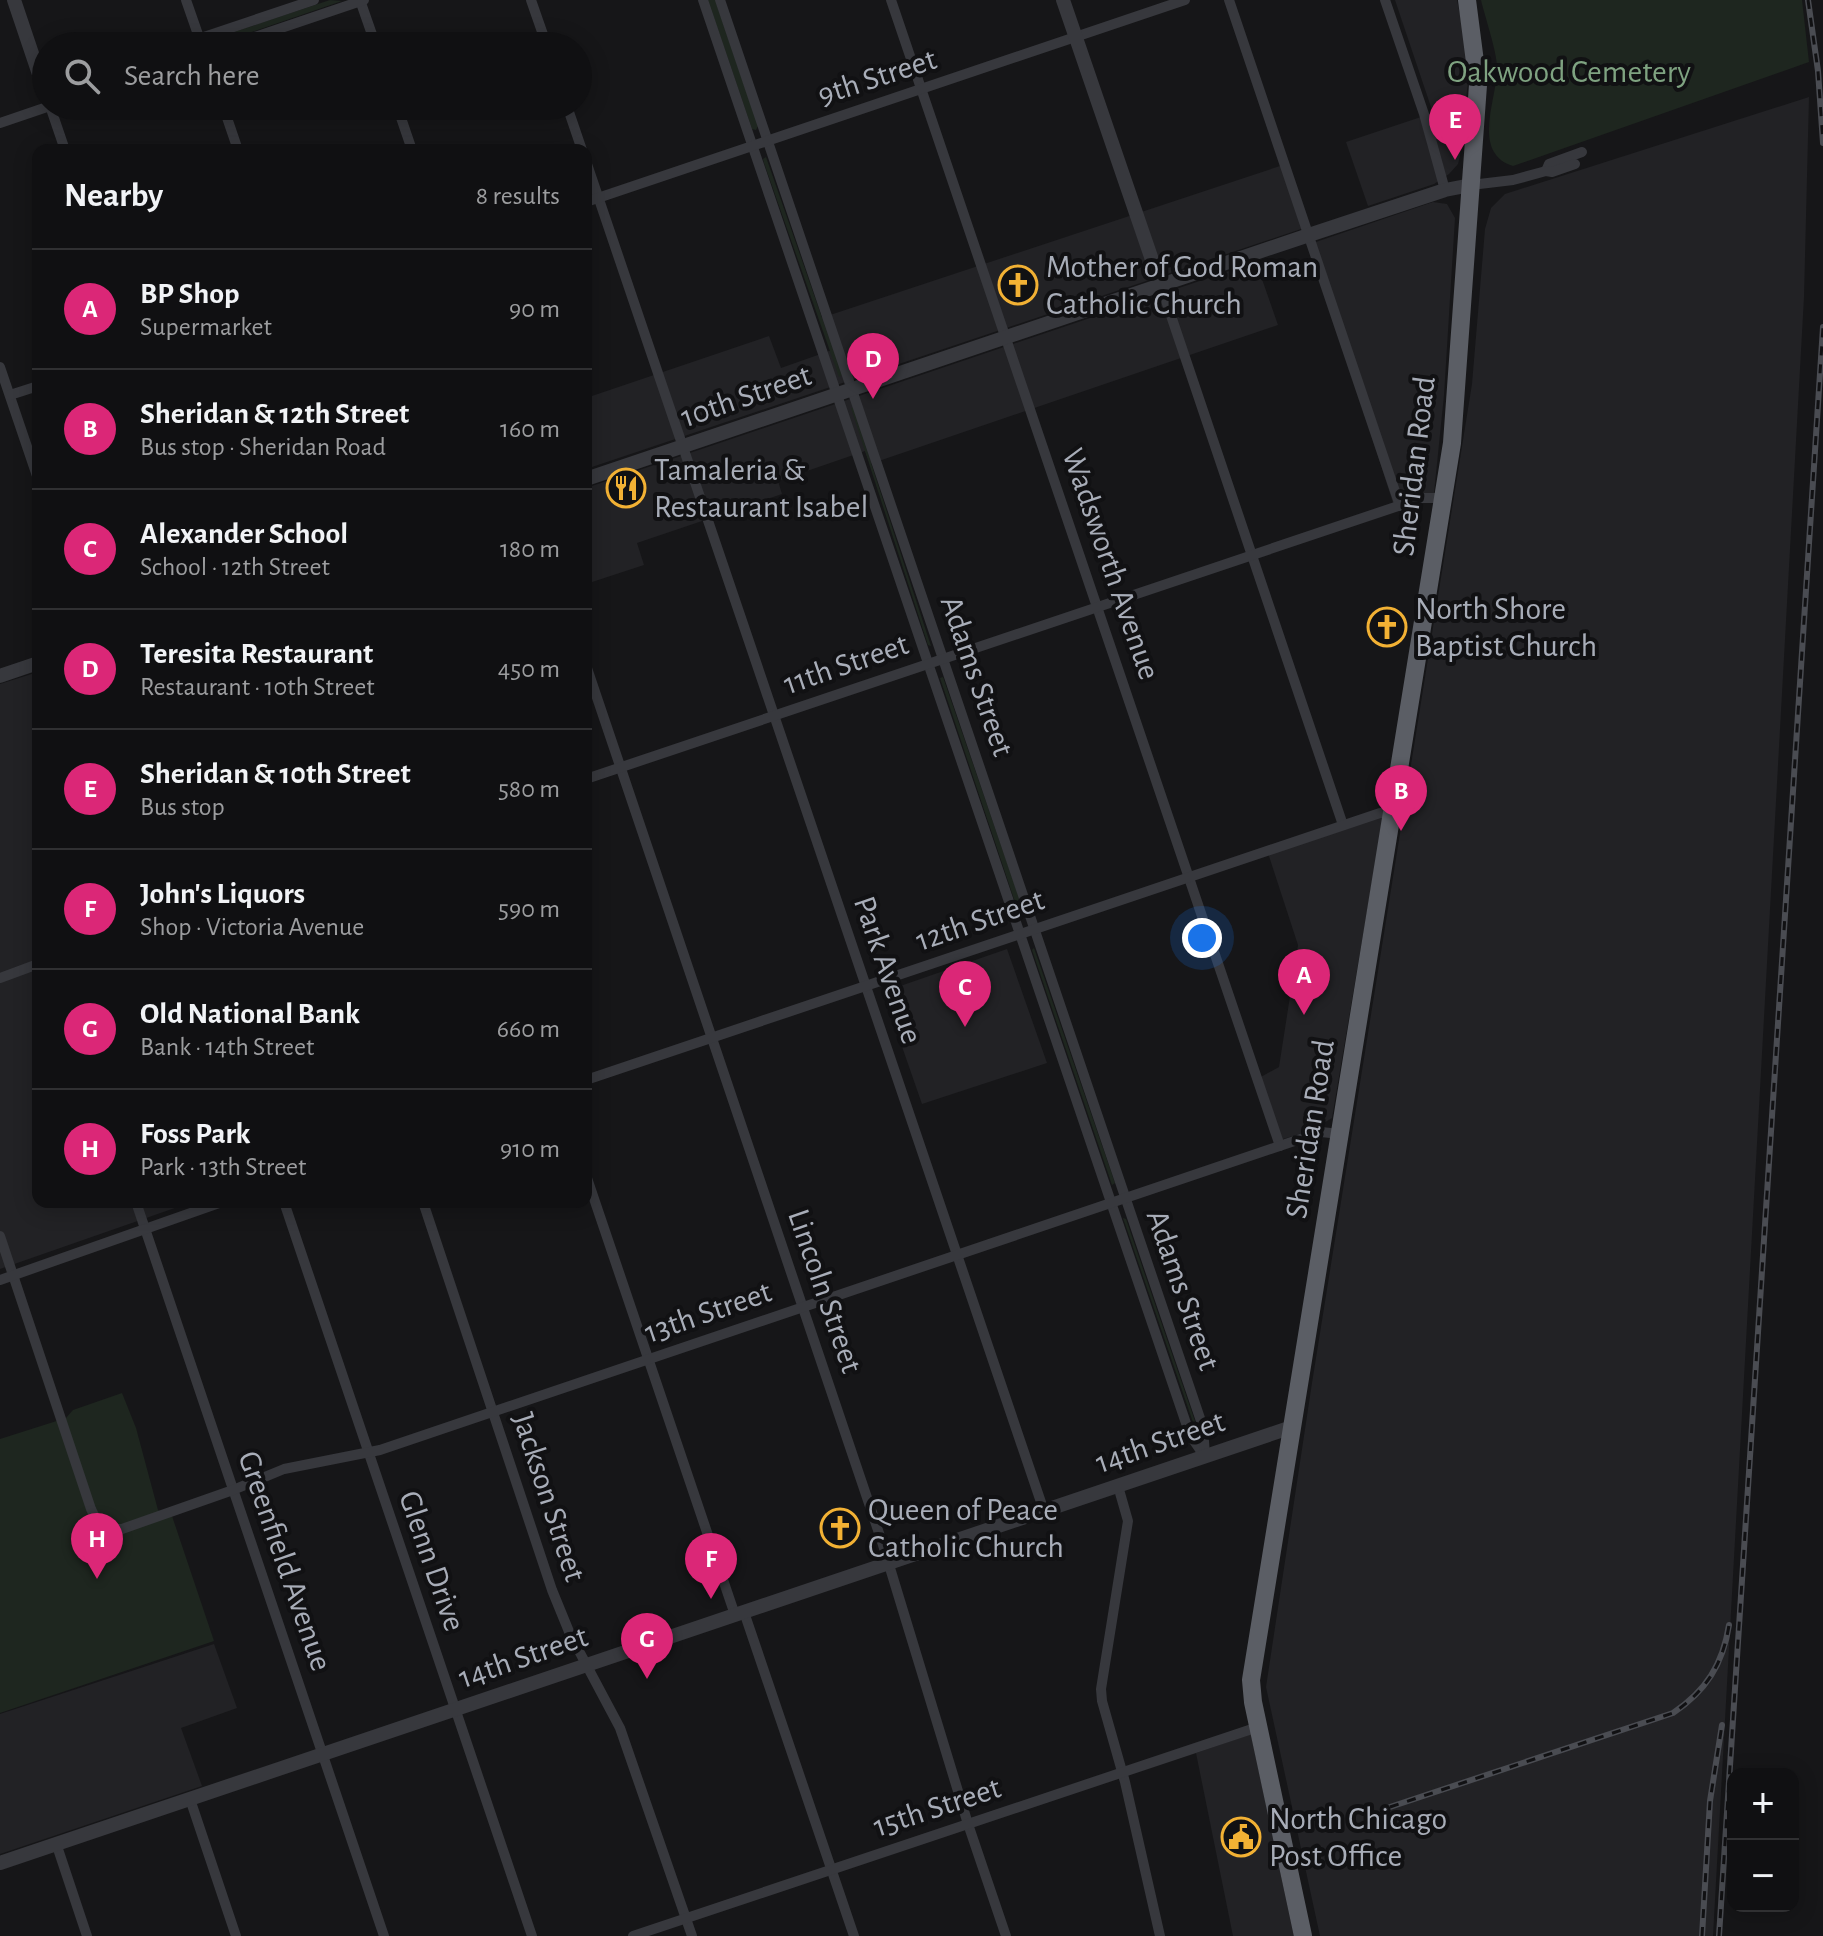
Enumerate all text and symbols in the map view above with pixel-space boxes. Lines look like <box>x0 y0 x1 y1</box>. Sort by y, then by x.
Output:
search box <box>32 32 592 120</box>
street label: 9th Street <box>814 43 940 111</box>
icon: search <box>60 54 104 98</box>
park label: Oakwood Cemetery <box>1447 56 1691 88</box>
text: Search here <box>124 61 260 91</box>
pin: E <box>1429 94 1481 160</box>
text: Nearby <box>64 179 163 213</box>
text: 8 results <box>476 183 560 209</box>
place label: Mother of God Roman Catholic Church <box>1046 251 1318 320</box>
church icon: Mother of God Roman Catholic Church <box>997 264 1039 306</box>
text: BP Shop <box>140 279 240 309</box>
text: A <box>82 296 98 322</box>
text: 90 m <box>509 296 560 322</box>
text: Supermarket <box>140 314 272 340</box>
pin: D <box>847 333 899 399</box>
street label: 10th Street <box>677 359 815 433</box>
street label: Sheridan Road <box>1387 374 1441 558</box>
text: Sheridan & 12th Street <box>140 399 409 429</box>
text: B <box>82 416 98 442</box>
text: 160 m <box>500 416 560 442</box>
text: Bus stop · Sheridan Road <box>140 434 386 460</box>
street label: Wadsworth Avenue <box>1056 444 1166 684</box>
place label: Tamaleria & Restaurant Isabel <box>654 454 868 523</box>
restaurant icon: Tamaleria & Restaurant Isabel <box>605 467 647 509</box>
text: Alexander School <box>140 519 348 549</box>
text: C <box>83 536 97 562</box>
text: 180 m <box>500 536 560 562</box>
text: School · 12th Street <box>140 554 330 580</box>
street label: Adams Street <box>935 592 1019 760</box>
place label: North Shore Baptist Church <box>1415 593 1597 662</box>
church icon: North Shore Baptist Church <box>1366 606 1408 648</box>
street label: 11th Street <box>780 628 912 700</box>
text: Teresita Restaurant <box>140 639 373 669</box>
text: D <box>81 656 99 682</box>
text: 450 m <box>498 656 560 682</box>
text: Restaurant · 10th Street <box>140 674 375 700</box>
text: Sheridan & 10th Street <box>140 759 411 789</box>
pin: B <box>1375 765 1427 831</box>
text: E <box>83 776 97 802</box>
text: 580 m <box>498 776 560 802</box>
text: Bus stop <box>140 794 225 820</box>
text: John's Liquors <box>140 879 305 909</box>
street label: 12th Street <box>912 883 1048 957</box>
street label: Park Avenue <box>848 892 928 1048</box>
text: F <box>84 896 96 922</box>
text: 590 m <box>498 896 560 922</box>
text: Shop · Victoria Avenue <box>140 914 364 940</box>
your location <box>1182 918 1222 958</box>
pin: A <box>1278 949 1330 1015</box>
pin: C <box>939 961 991 1027</box>
text: Old National Bank <box>140 999 360 1029</box>
text: G <box>82 1016 98 1042</box>
text: 660 m <box>497 1016 560 1042</box>
text: Bank · 14th Street <box>140 1034 314 1060</box>
street label: Sheridan Road <box>1280 1037 1340 1221</box>
text: Foss Park <box>140 1119 250 1149</box>
text: H <box>81 1136 99 1162</box>
text: 910 m <box>500 1136 560 1162</box>
text: Park · 13th Street <box>140 1154 306 1180</box>
street label: Lincoln Street <box>782 1205 868 1377</box>
street label: Adams Street <box>1141 1206 1225 1374</box>
street label: 13th Street <box>641 1275 775 1349</box>
street label: 14th Street <box>1092 1405 1228 1479</box>
street label: Jackson Street <box>507 1409 591 1585</box>
street label: Greenfield Avenue <box>232 1447 338 1675</box>
street label: Glenn Drive <box>393 1487 471 1635</box>
place label: Queen of Peace Catholic Church <box>868 1494 1064 1563</box>
church icon: Queen of Peace Catholic Church <box>819 1507 861 1549</box>
pin: H <box>71 1513 123 1579</box>
pin: F <box>685 1533 737 1599</box>
pin: G <box>621 1613 673 1679</box>
street label: 14th Street <box>455 1620 591 1694</box>
map controls <box>1727 1768 1799 1912</box>
button: + <box>1727 1768 1799 1840</box>
street label: 15th Street <box>869 1771 1005 1843</box>
place label: North Chicago Post Office <box>1269 1803 1447 1872</box>
public building icon: North Chicago Post Office <box>1220 1816 1262 1858</box>
button: − <box>1727 1840 1799 1912</box>

